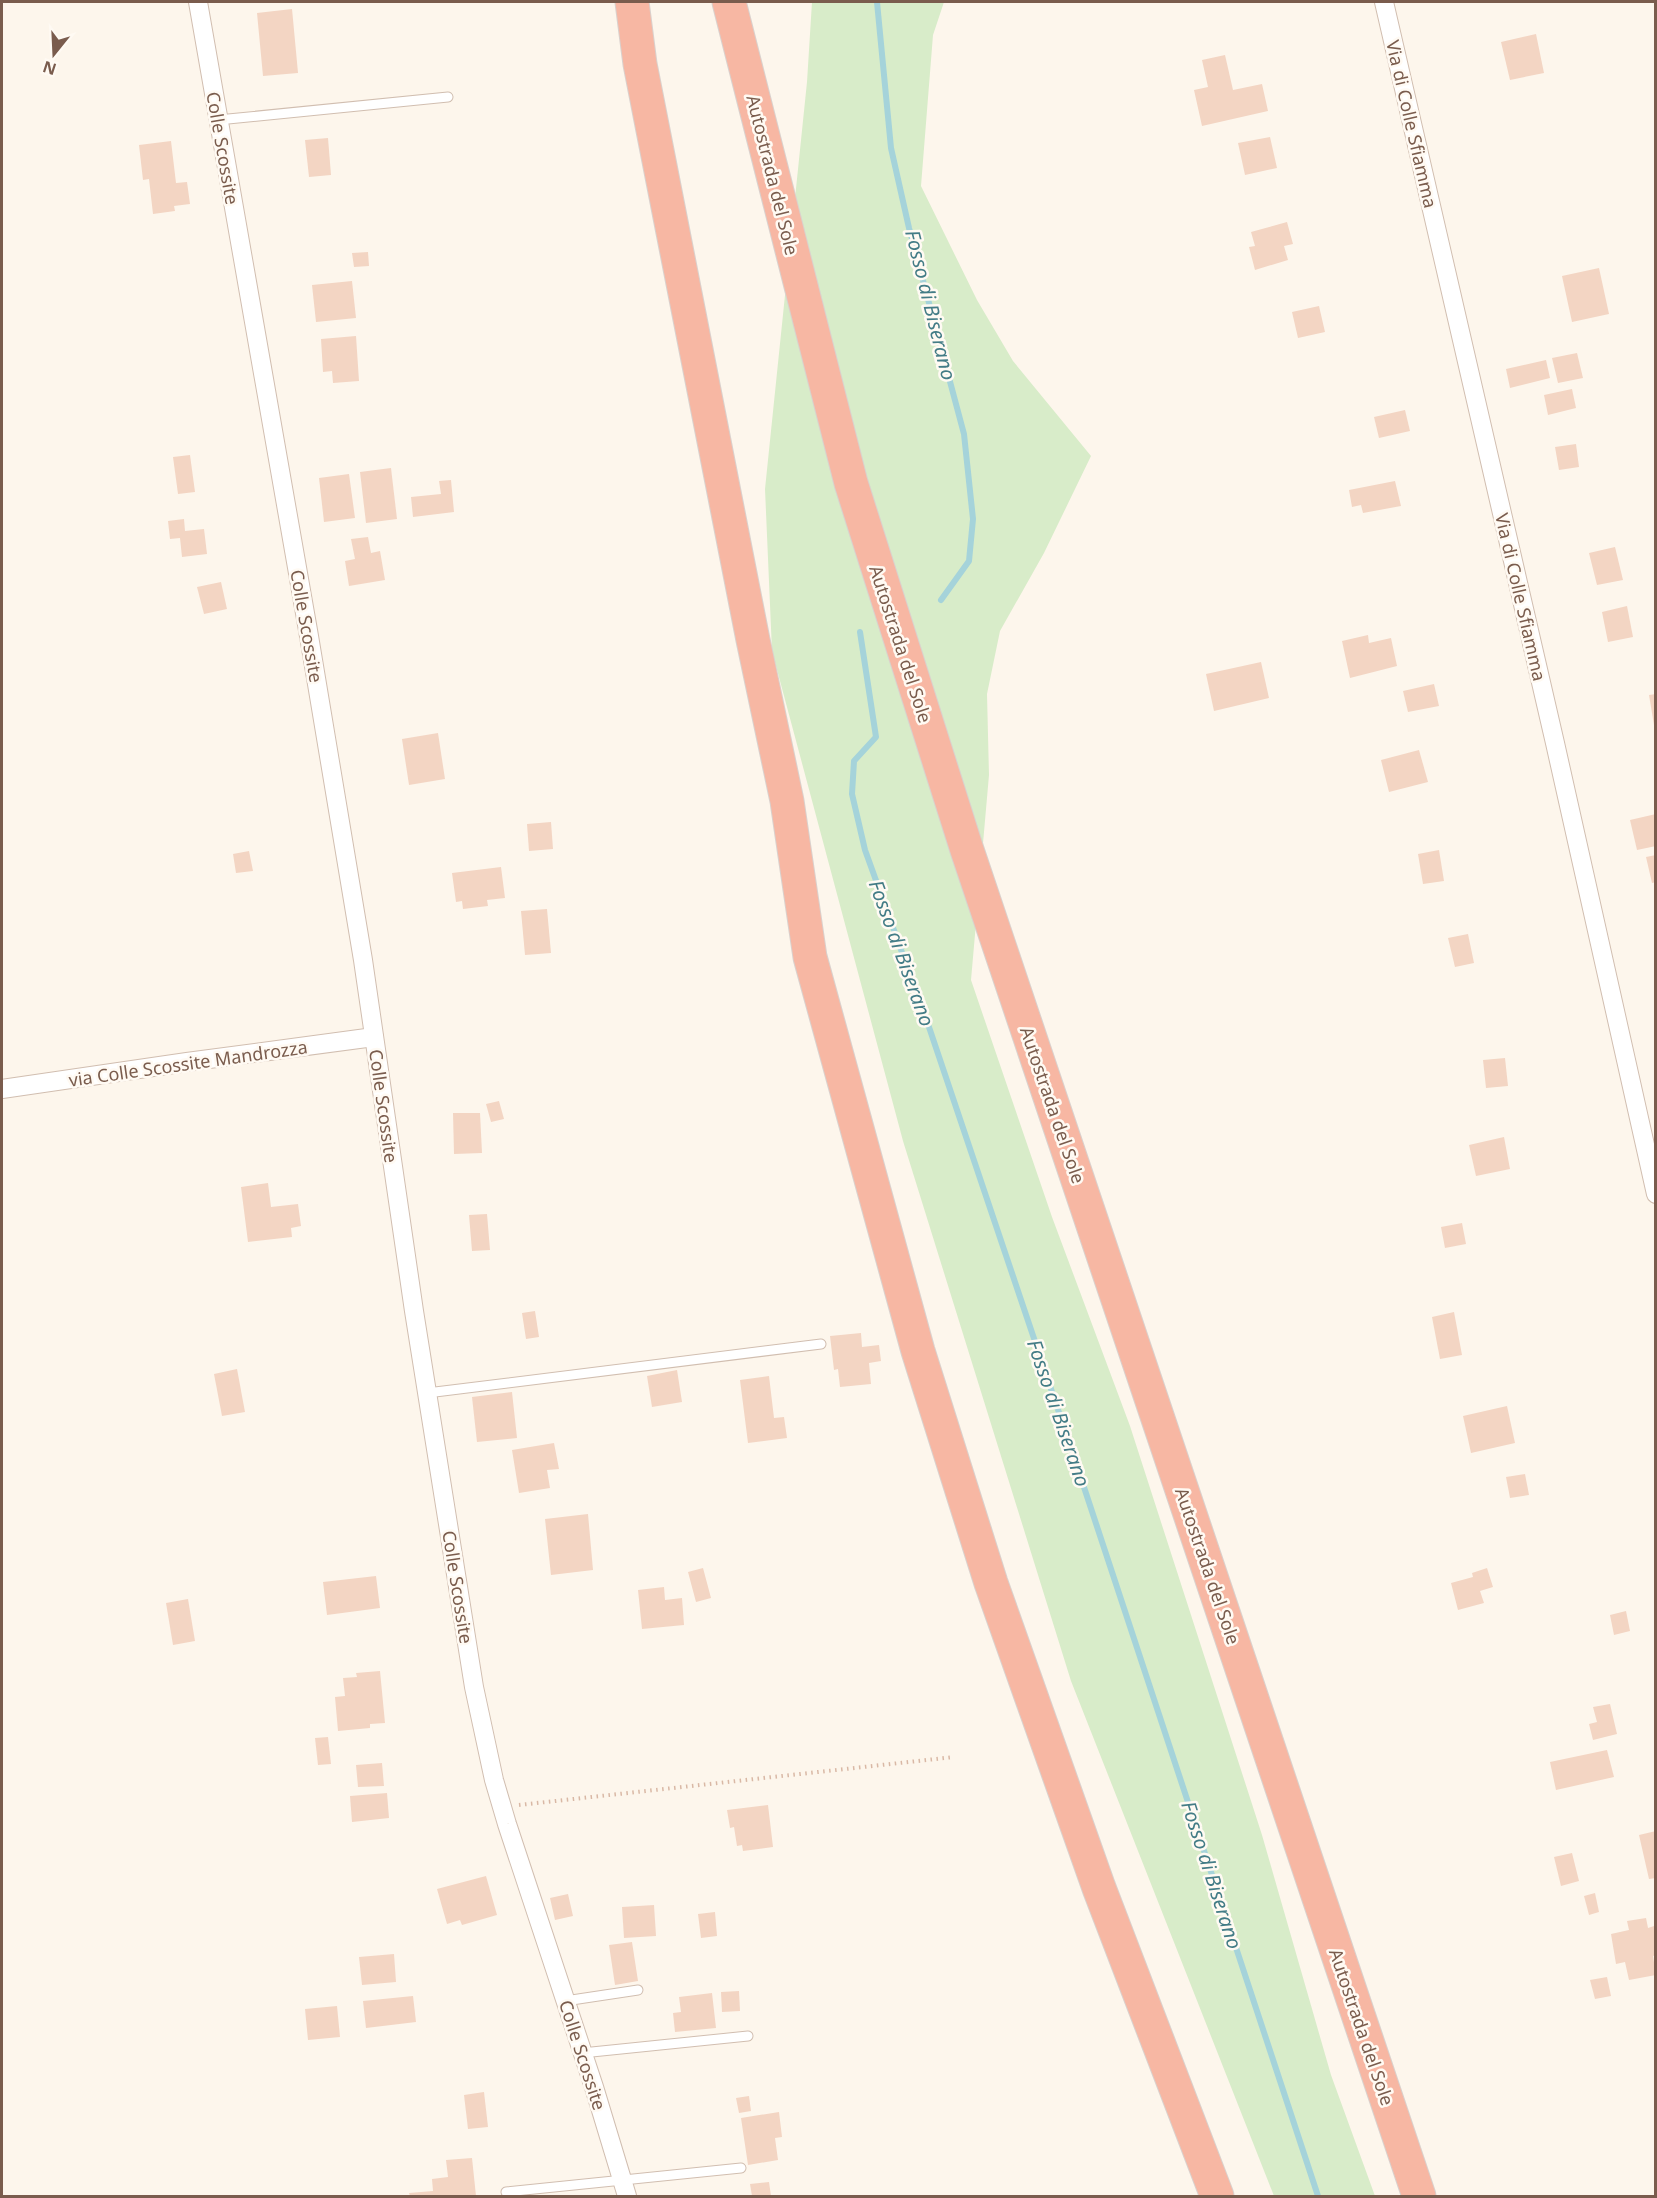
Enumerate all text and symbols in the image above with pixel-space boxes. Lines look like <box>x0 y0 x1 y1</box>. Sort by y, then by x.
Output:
north arrow <box>24 24 84 84</box>
street label: Via di Colle Sfiamma <box>1381 38 1443 210</box>
text: N <box>40 56 59 81</box>
street label: Colle Scossite <box>201 90 245 206</box>
street label: Autostrada del Sole <box>741 92 805 258</box>
water label: Fosso di Biserano <box>899 227 963 383</box>
street label: Via di Colle Sfiamma <box>1490 511 1552 683</box>
street label: Autostrada del Sole <box>864 562 938 726</box>
street label: Colle Scossite <box>285 568 329 684</box>
water label: Fosso di Biserano <box>863 876 941 1030</box>
street label: Autostrada del Sole <box>1015 1023 1091 1187</box>
street label: via Colle Scossite Mandrozza <box>67 1034 309 1092</box>
street label: Colle Scossite <box>364 1048 404 1164</box>
water label: Fosso di Biserano <box>1021 1336 1097 1490</box>
street label: Autostrada del Sole <box>1170 1484 1246 1648</box>
street label: Colle Scossite <box>437 1529 479 1645</box>
water label: Fosso di Biserano <box>1175 1798 1249 1952</box>
street label: Autostrada del Sole <box>1324 1945 1400 2109</box>
street label: Colle Scossite <box>554 1997 612 2113</box>

